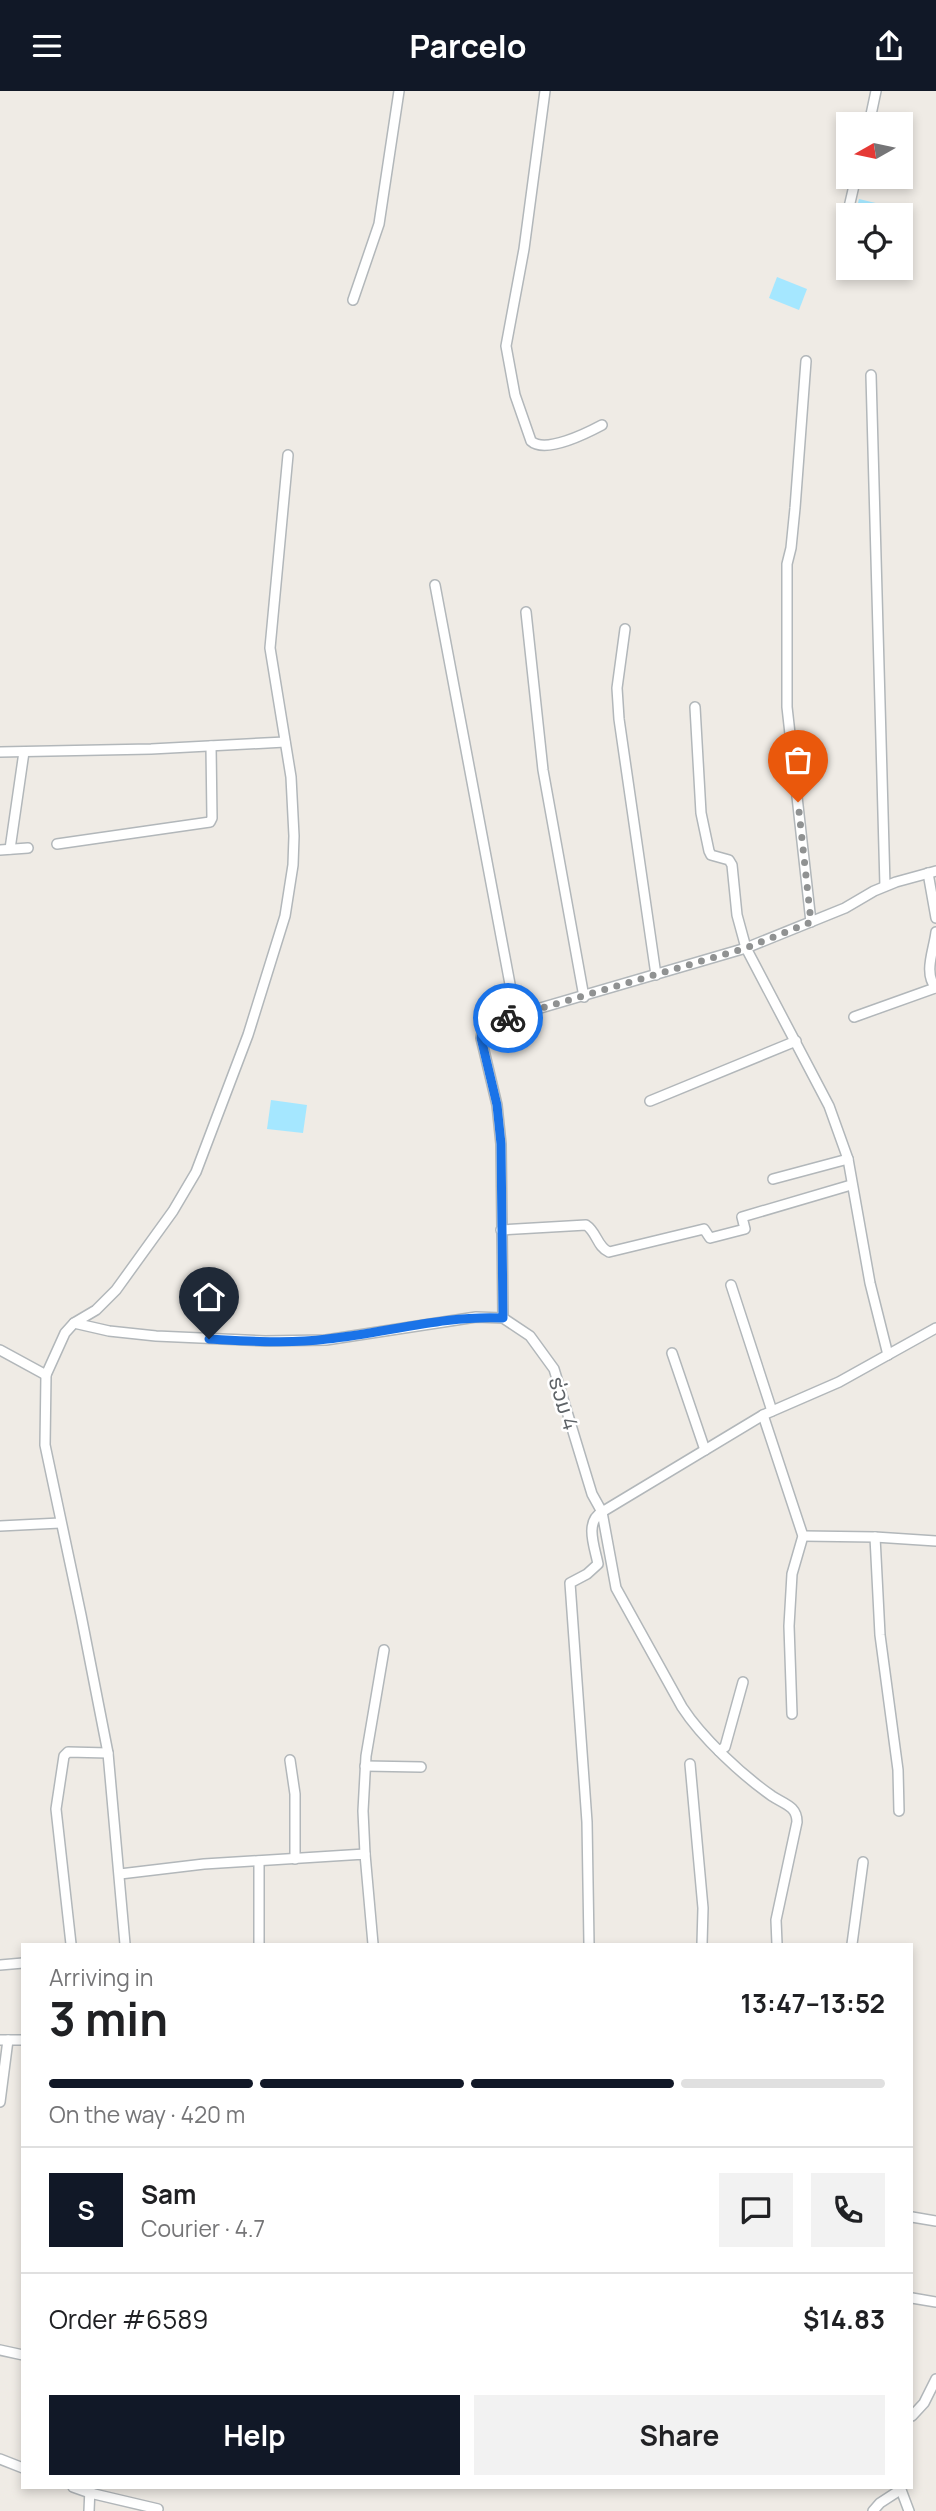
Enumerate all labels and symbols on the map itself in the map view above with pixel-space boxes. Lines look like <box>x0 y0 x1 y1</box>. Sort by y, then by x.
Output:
north arrow <box>836 112 914 189</box>
pin <box>768 730 828 802</box>
courier <box>473 983 543 1053</box>
pin <box>179 1267 239 1339</box>
street label: ຮ່ວມ 4 <box>543 1373 585 1433</box>

